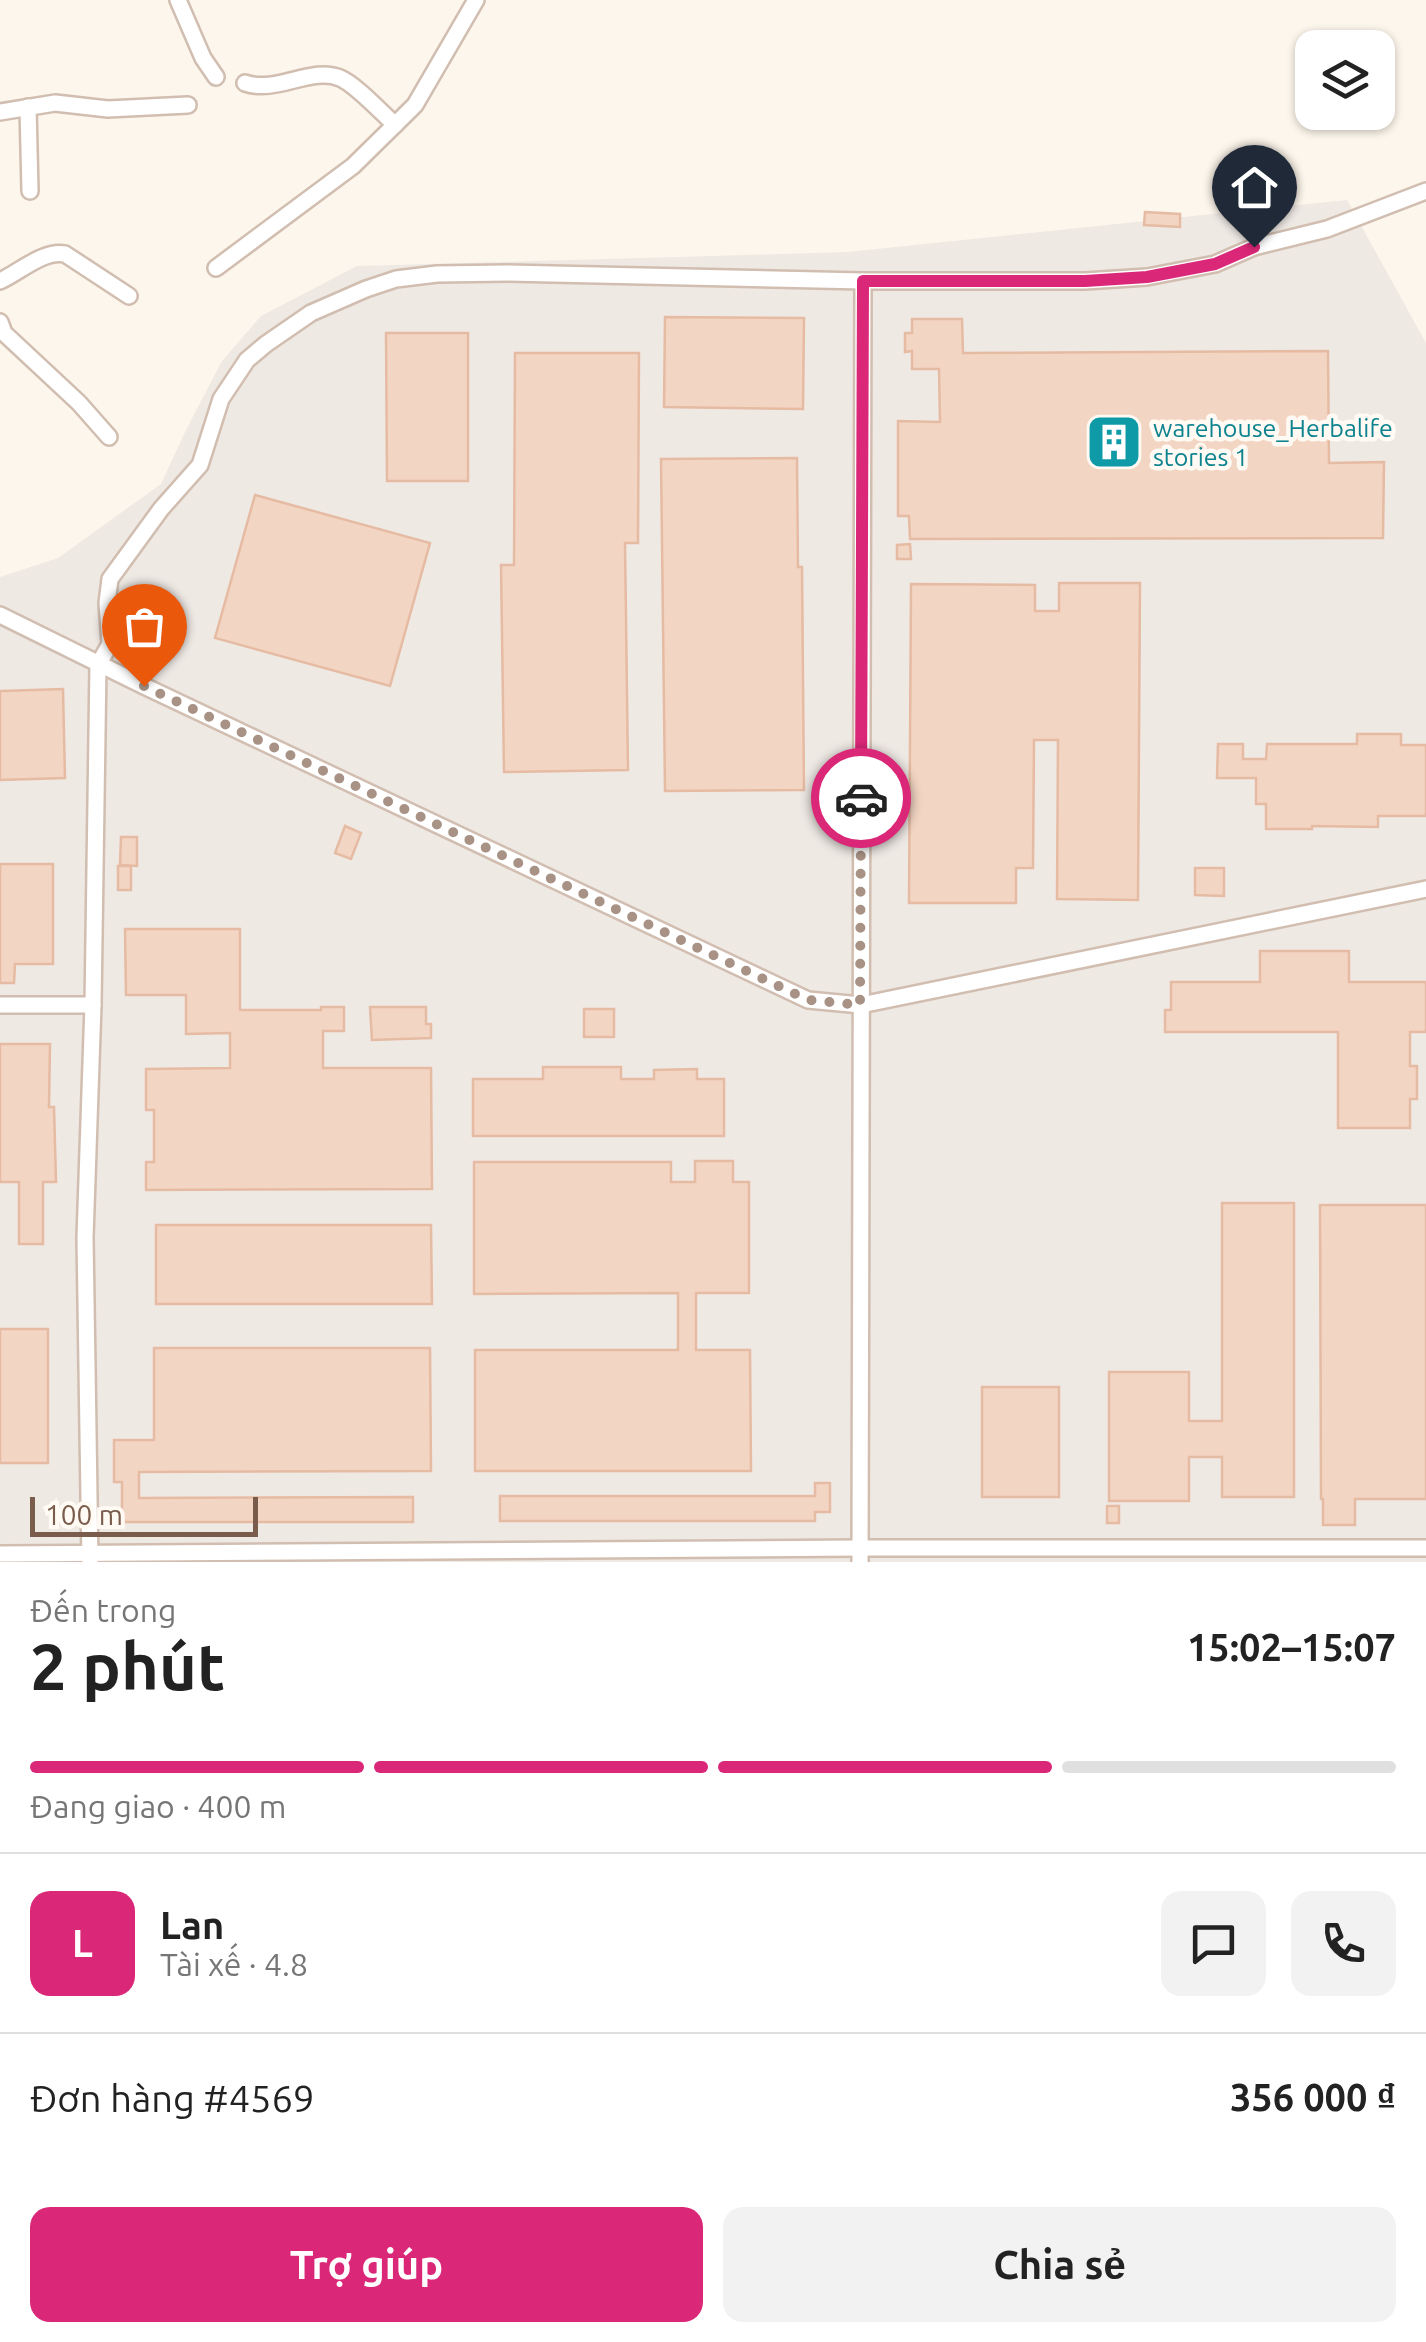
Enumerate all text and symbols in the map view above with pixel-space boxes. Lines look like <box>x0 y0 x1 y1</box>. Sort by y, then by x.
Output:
map controls <box>1295 30 1395 130</box>
button: layers <box>1295 30 1395 130</box>
pin <box>1212 145 1297 248</box>
icon: home <box>1227 160 1282 215</box>
building icon: warehouse_Herbalife stories 1 <box>1084 412 1144 472</box>
place label: warehouse_Herbalife stories 1 <box>1153 414 1393 471</box>
pin <box>102 584 187 687</box>
icon: bag <box>117 599 172 654</box>
courier <box>811 748 911 848</box>
icon: car <box>834 771 889 826</box>
scale bar <box>30 1492 258 1536</box>
text: 100 m <box>45 1499 123 1530</box>
text: Đến trong <box>30 1592 176 1628</box>
text: 15:02–15:07 <box>1187 1626 1396 1668</box>
text: 2 phút <box>30 1629 225 1702</box>
text: Đang giao · 400 m <box>30 1788 286 1824</box>
button: chat <box>1161 1891 1266 1996</box>
button: phone <box>1291 1891 1396 1996</box>
text: Lan <box>160 1904 224 1946</box>
text: L <box>72 1922 93 1964</box>
text: Tài xế · 4.8 <box>160 1946 308 1982</box>
text: 356 000 ₫ <box>1230 2076 1396 2118</box>
text: Đơn hàng #4569 <box>30 2077 314 2119</box>
button: Trợ giúp <box>30 2207 703 2322</box>
button: Chia sẻ <box>723 2207 1396 2322</box>

